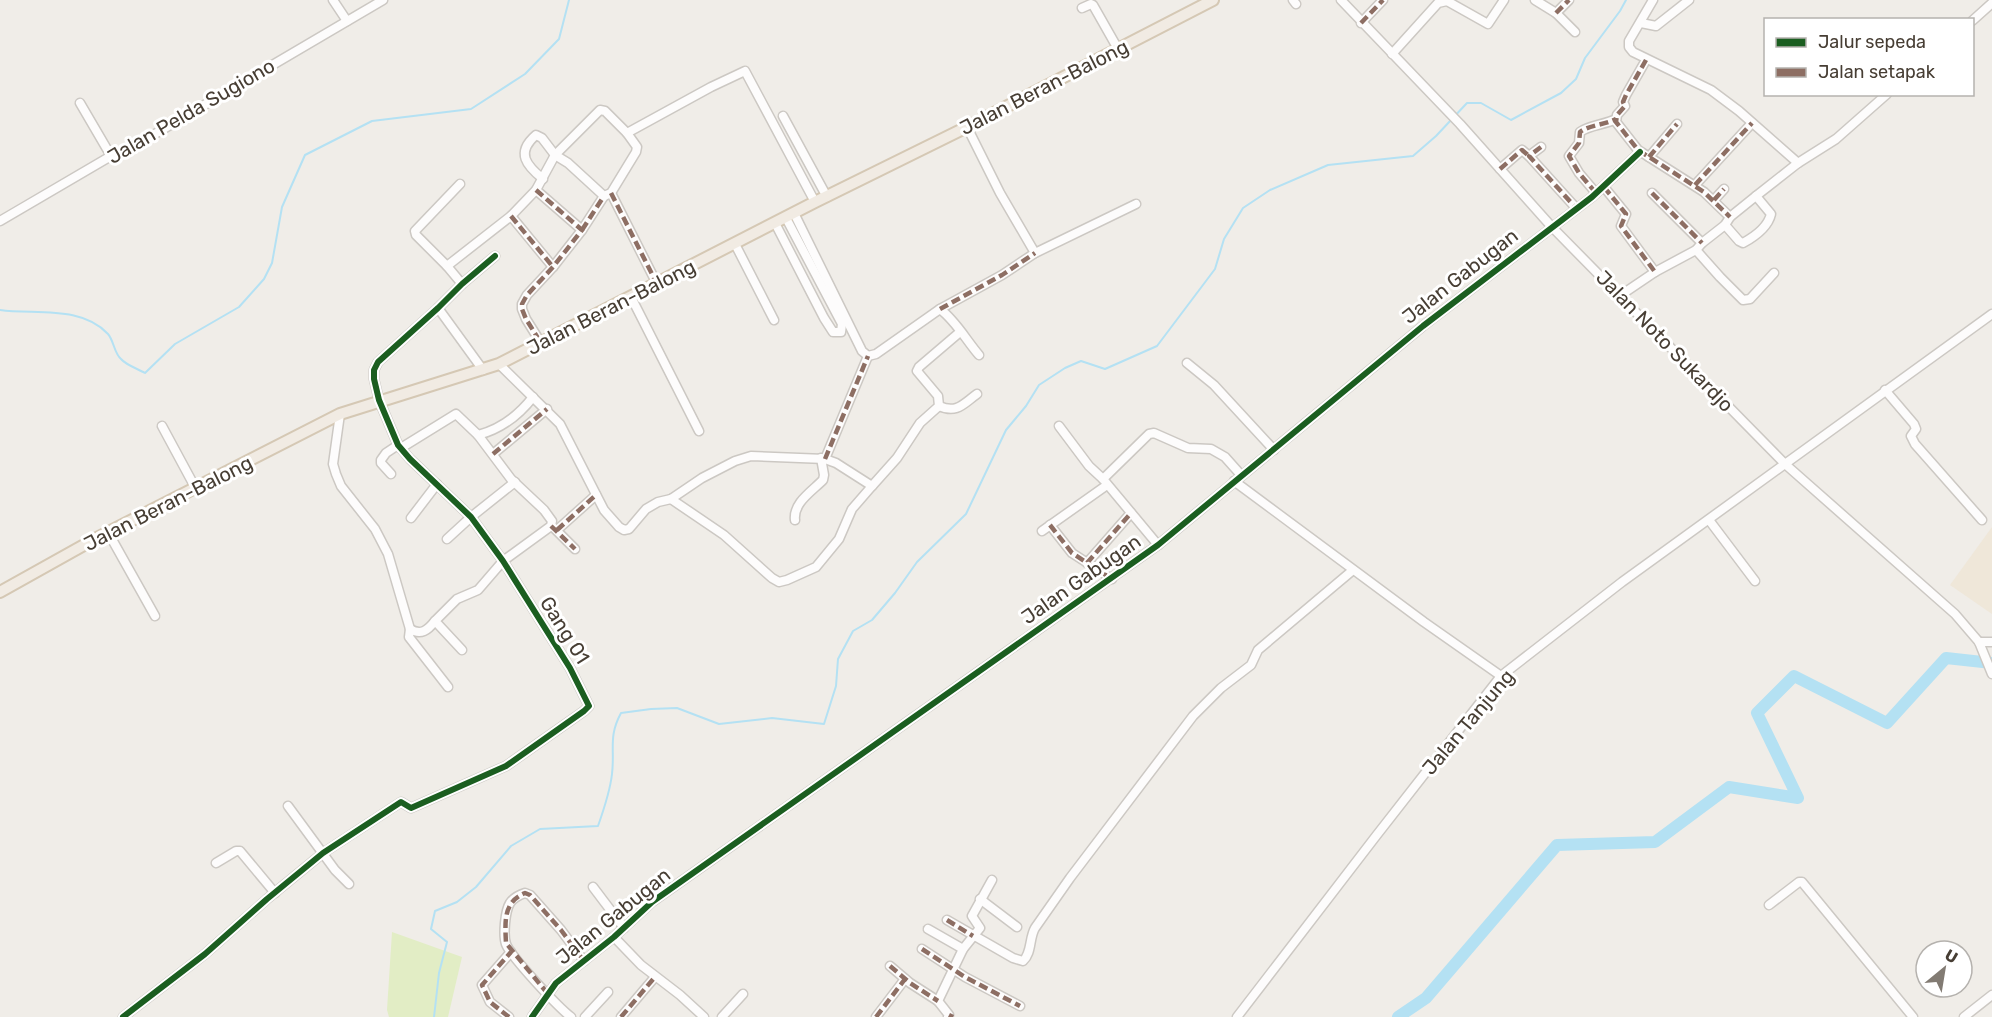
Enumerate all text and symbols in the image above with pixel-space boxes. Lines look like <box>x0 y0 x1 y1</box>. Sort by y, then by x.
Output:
legend <box>1764 18 1974 96</box>
text: Jalur sepeda <box>1818 31 1926 53</box>
street label: Jalan Beran-Balong <box>956 34 1132 140</box>
street label: Jalan Pelda Sugiono <box>103 53 279 169</box>
text: Jalan setapak <box>1818 61 1936 83</box>
street label: Jalan Gabugan <box>1397 223 1523 329</box>
street label: Jalan Beran-Balong <box>523 254 699 360</box>
street label: Jalan Noto Sukardjo <box>1591 265 1739 417</box>
street label: Jalan Beran-Balong <box>80 450 256 556</box>
street label: Jalan Gabugan <box>1017 529 1145 629</box>
street label: Gang 01 <box>535 592 595 668</box>
street label: Jalan Tanjung <box>1417 664 1519 780</box>
street label: Jalan Gabugan <box>551 863 675 969</box>
north arrow <box>1914 939 1974 999</box>
text: U <box>1941 945 1961 968</box>

